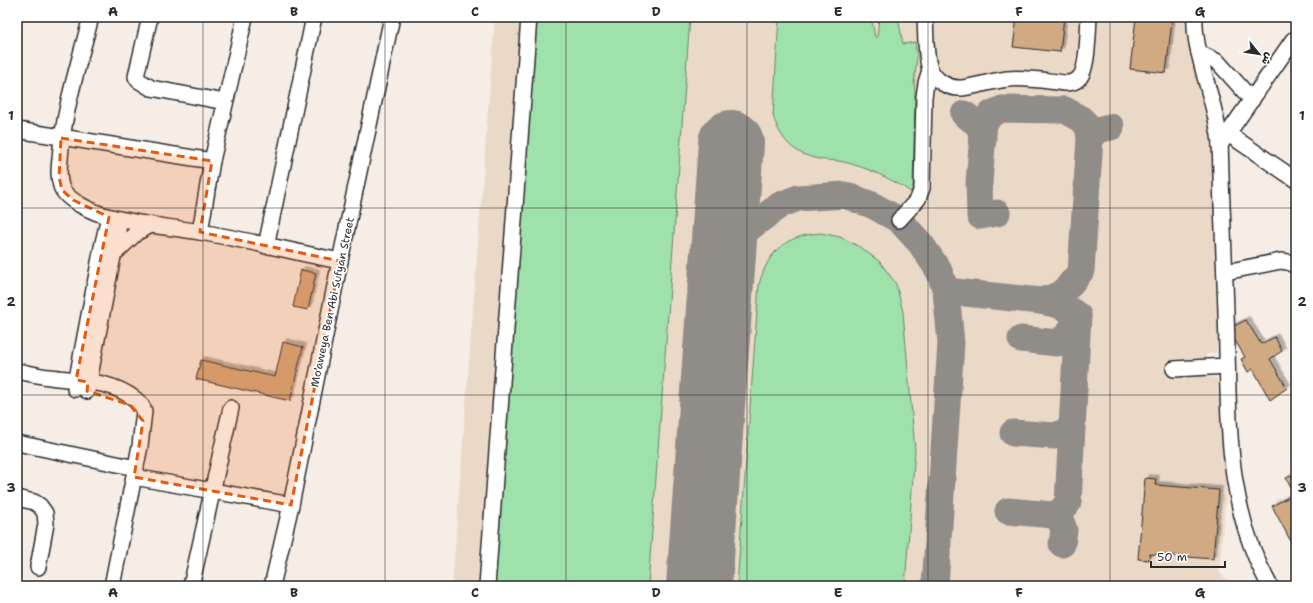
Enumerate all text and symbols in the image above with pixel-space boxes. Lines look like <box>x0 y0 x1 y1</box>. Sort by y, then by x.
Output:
text: A <box>108 3 118 20</box>
text: B <box>290 3 298 20</box>
text: C <box>471 3 479 20</box>
text: D <box>651 3 661 20</box>
text: E <box>834 3 843 20</box>
text: F <box>1015 3 1023 20</box>
text: G <box>1195 3 1206 20</box>
north arrow <box>1239 34 1279 74</box>
text: ش <box>1258 50 1277 68</box>
text: 1 <box>8 107 14 124</box>
text: 1 <box>1299 107 1305 124</box>
street label: Mo'aweya Ben Abi Sufyan Street <box>307 216 358 389</box>
text: 2 <box>6 293 16 310</box>
text: 2 <box>1297 293 1307 310</box>
text: 3 <box>6 479 16 496</box>
text: 3 <box>1297 479 1307 496</box>
scale bar <box>1151 543 1225 569</box>
text: 50 m <box>1157 549 1187 565</box>
text: A <box>108 584 118 601</box>
text: B <box>290 584 298 601</box>
text: C <box>471 584 479 601</box>
text: D <box>651 584 661 601</box>
text: E <box>834 584 843 601</box>
text: F <box>1015 584 1023 601</box>
text: G <box>1195 584 1206 601</box>

